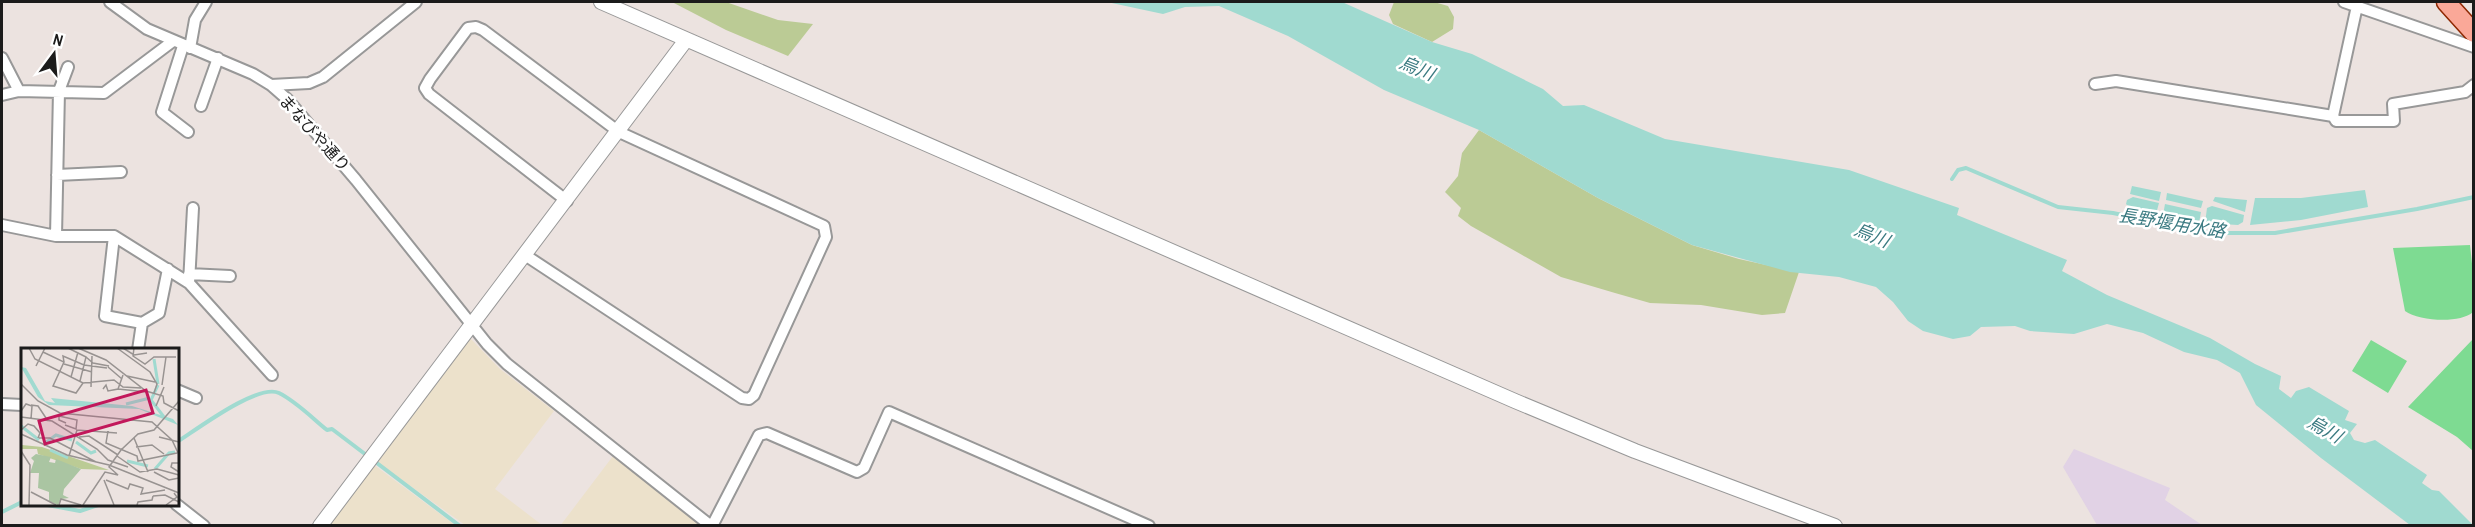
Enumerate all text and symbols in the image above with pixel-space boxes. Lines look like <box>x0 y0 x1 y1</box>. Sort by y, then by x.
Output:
north arrow <box>24 24 84 84</box>
text: N <box>51 28 66 51</box>
water label: 烏川 <box>1396 50 1440 87</box>
street label: まなびや通り <box>275 90 355 176</box>
water label: 長野堰用水路 <box>2117 202 2229 244</box>
water label: 烏川 <box>1851 217 1895 254</box>
inset map <box>21 348 178 506</box>
water label: 烏川 <box>2303 409 2349 450</box>

